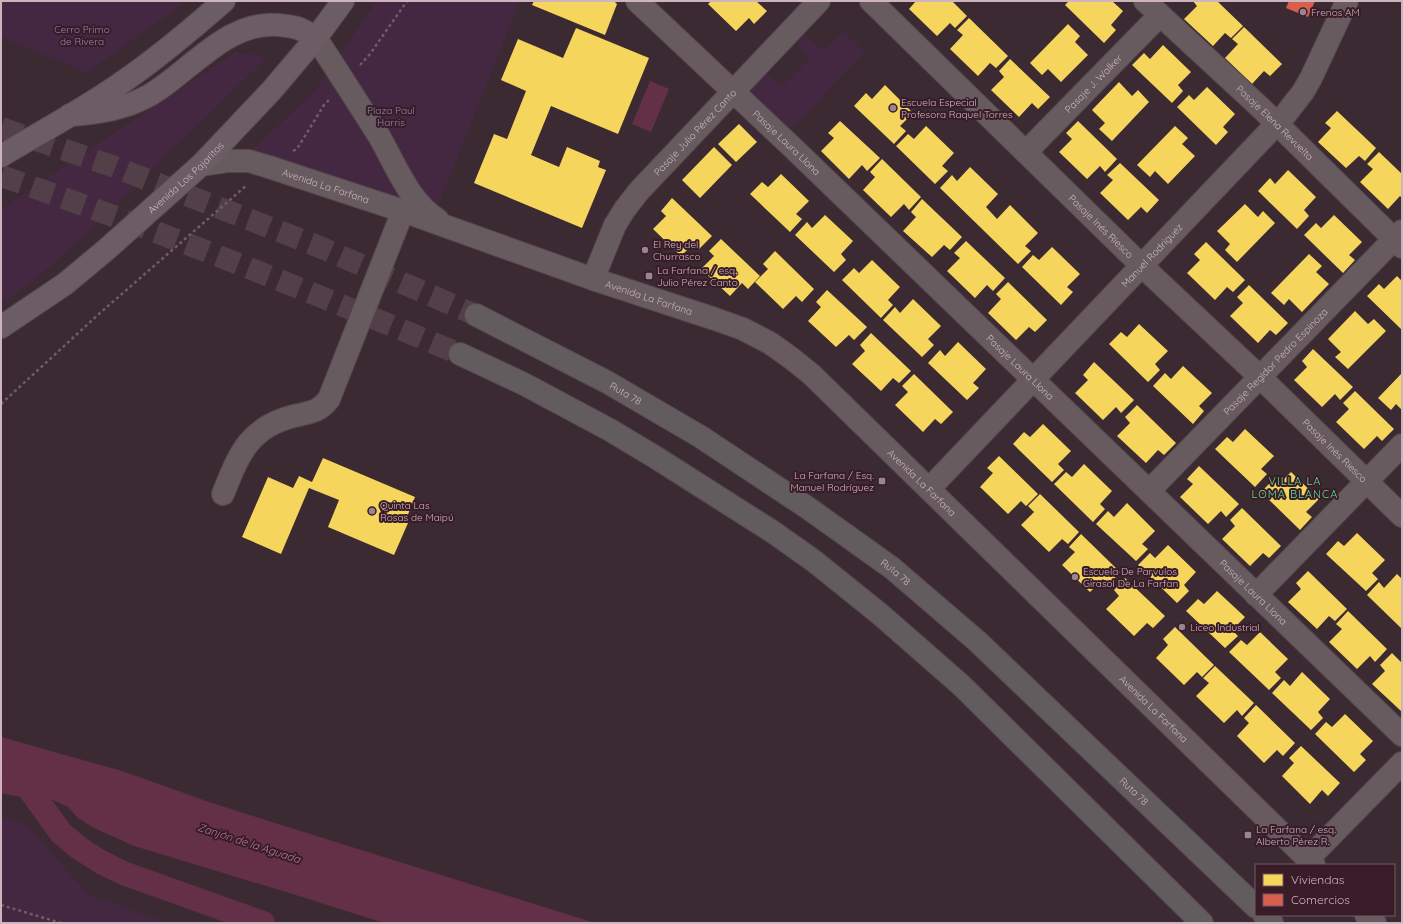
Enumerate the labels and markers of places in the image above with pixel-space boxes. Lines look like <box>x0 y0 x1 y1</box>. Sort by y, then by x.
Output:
place label: Frenos AM <box>1311 6 1360 19</box>
marker: Frenos AM <box>1298 7 1308 17</box>
place label: Escuela Especial Profesora Raquel Torres <box>901 96 1013 121</box>
marker: Escuela Especial Profesora Raquel Torres <box>888 103 898 113</box>
place label: El Rey del Churrasco <box>653 238 700 263</box>
marker: El Rey del Churrasco <box>640 245 650 255</box>
place label: La Farfana / esq. Julio Pérez Canto <box>657 264 738 289</box>
marker: La Farfana / esq. Julio Pérez Canto <box>644 271 654 281</box>
place label: La Farfana / Esq. Manuel Rodríguez <box>790 469 874 494</box>
marker: La Farfana / Esq. Manuel Rodríguez <box>877 476 887 486</box>
place label: Quinta Las Rosas de Maipú <box>380 499 454 524</box>
marker: Quinta Las Rosas de Maipú <box>367 506 377 516</box>
place label: Escuela De Parvulos Girasol De La Farfan <box>1083 565 1178 590</box>
marker: Escuela De Parvulos Girasol De La Farfan <box>1070 572 1080 582</box>
place label: Liceo Industrial <box>1190 621 1260 634</box>
marker: Liceo Industrial <box>1177 622 1187 632</box>
place label: La Farfana / esq. Alberto Pérez R. <box>1256 823 1336 848</box>
marker: La Farfana / esq. Alberto Pérez R. <box>1243 830 1253 840</box>

